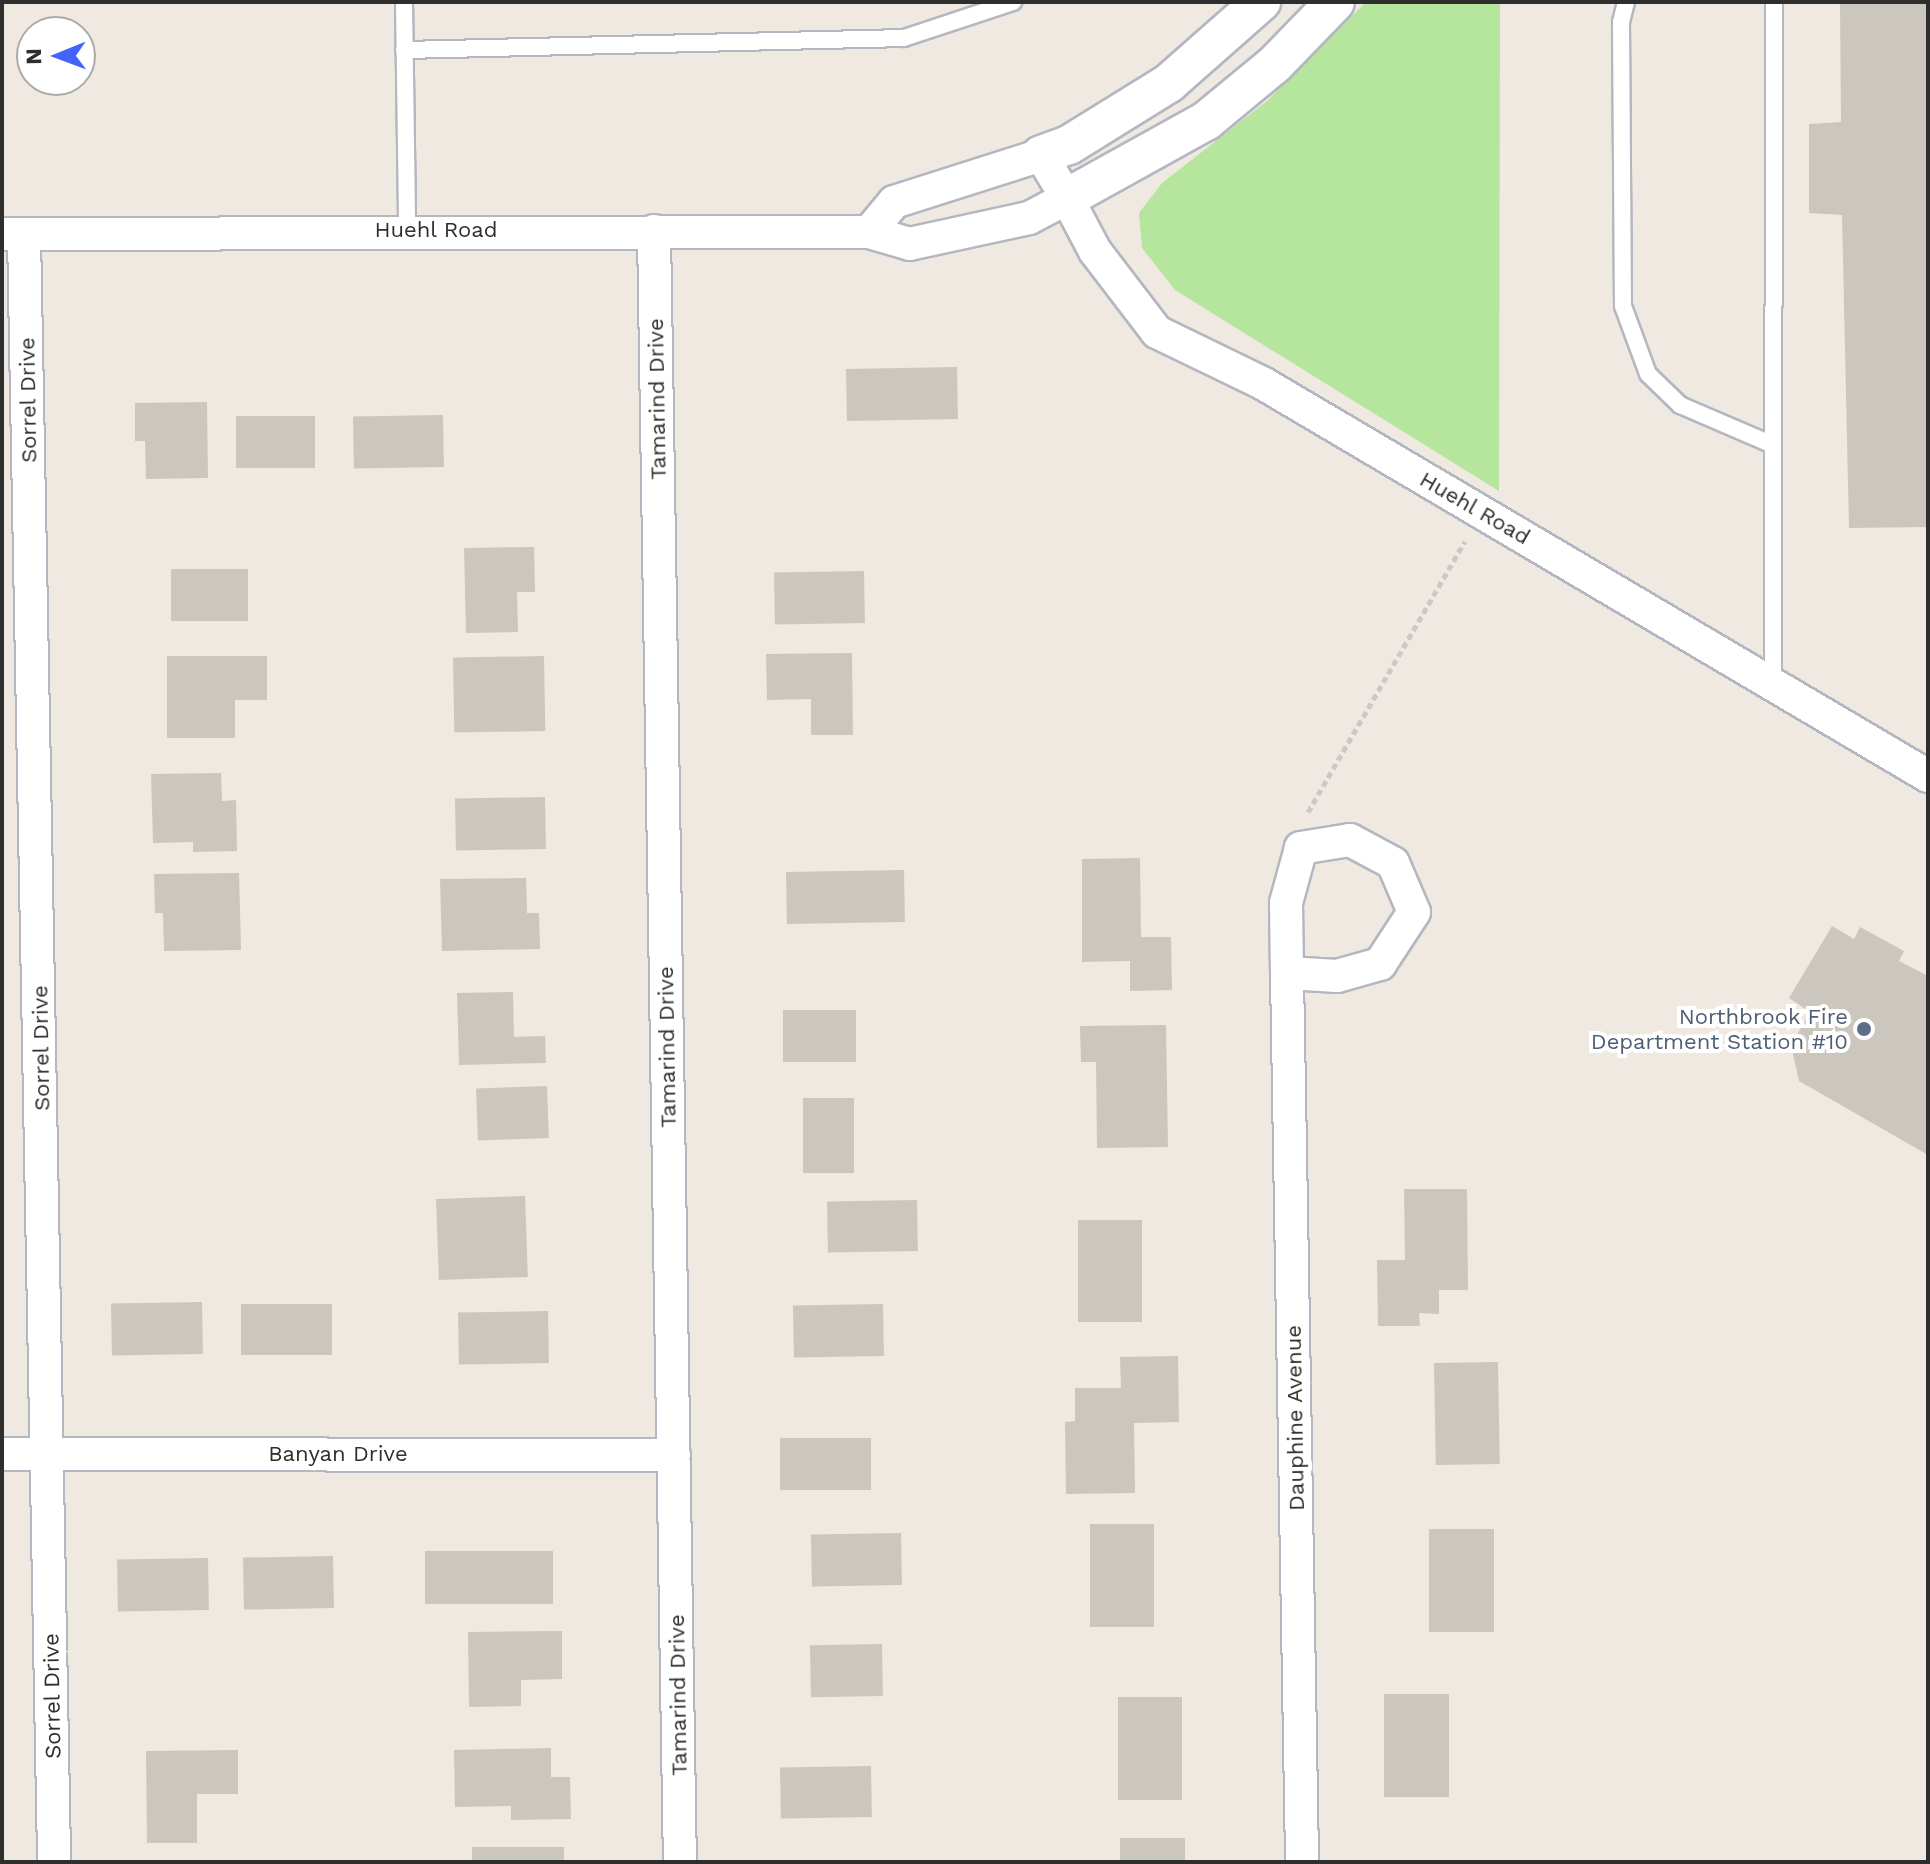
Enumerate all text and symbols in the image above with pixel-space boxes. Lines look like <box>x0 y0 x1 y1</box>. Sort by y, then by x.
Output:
north arrow <box>16 16 96 96</box>
text: N <box>21 48 46 65</box>
street label: Huehl Road <box>374 217 498 243</box>
street label: Tamarind Drive <box>642 318 672 480</box>
street label: Sorrel Drive <box>14 337 42 463</box>
street label: Huehl Road <box>1415 466 1535 550</box>
street label: Tamarind Drive <box>652 966 682 1128</box>
street label: Sorrel Drive <box>27 985 55 1111</box>
place label: Northbrook Fire Department Station #10 <box>1591 1003 1848 1054</box>
marker: Northbrook Fire Department Station #10 <box>1855 1020 1873 1038</box>
street label: Dauphine Avenue <box>1280 1324 1310 1512</box>
street label: Banyan Drive <box>268 1441 408 1467</box>
street label: Tamarind Drive <box>663 1614 693 1776</box>
street label: Sorrel Drive <box>38 1633 66 1759</box>

